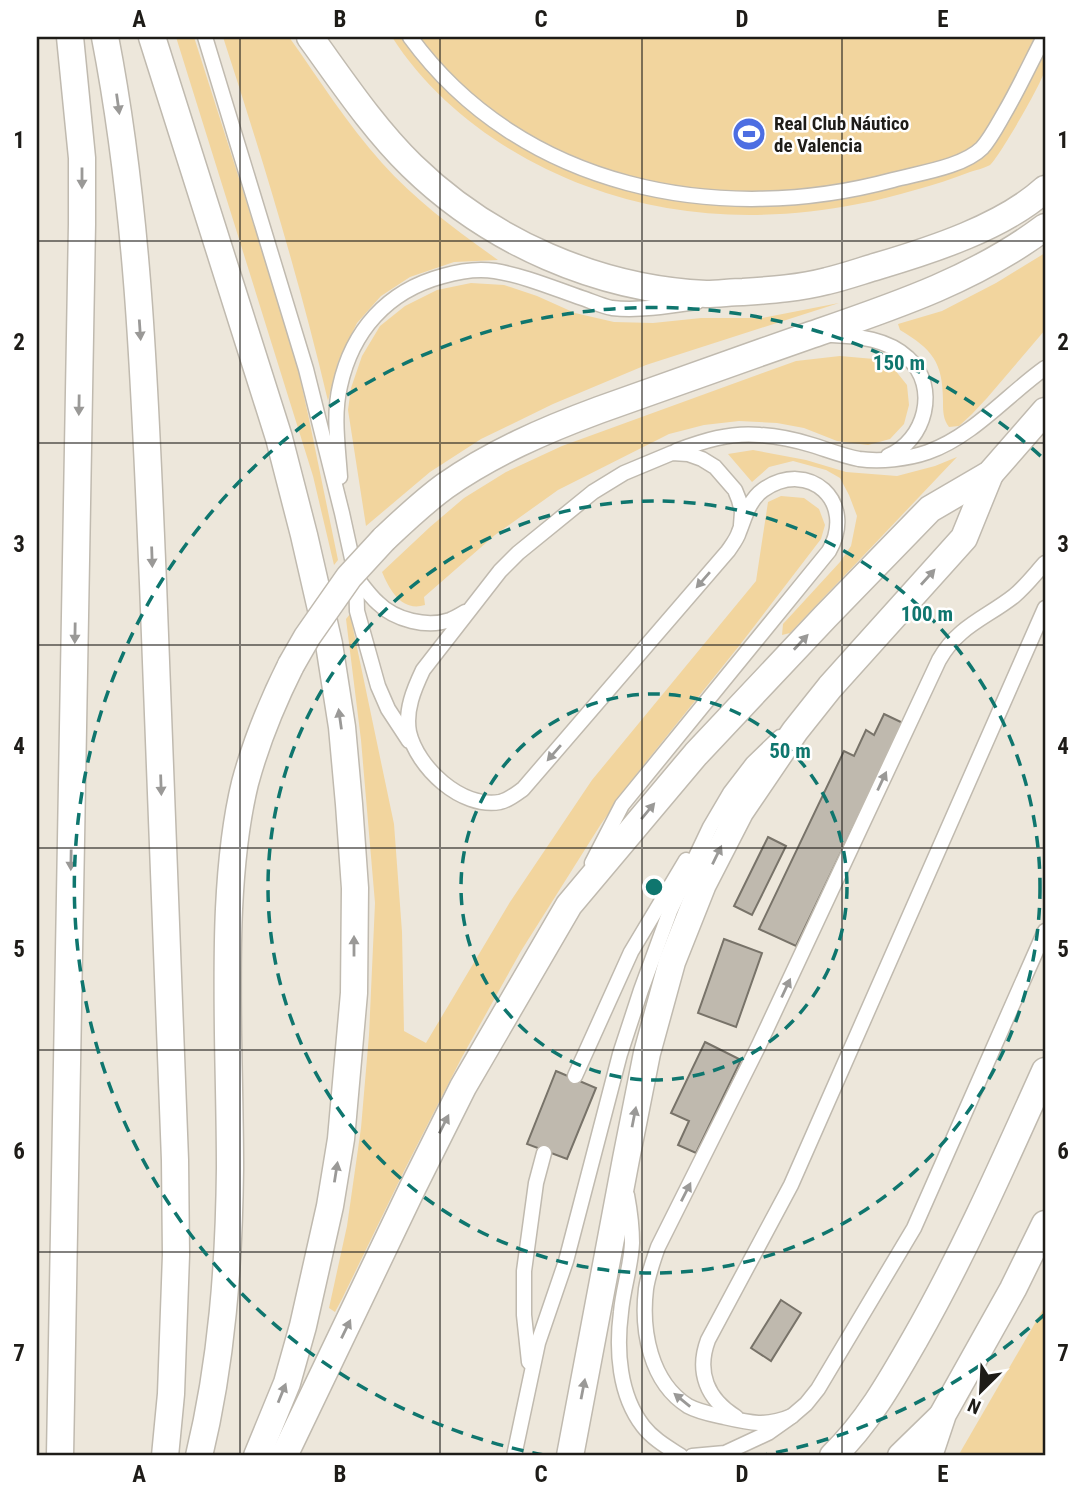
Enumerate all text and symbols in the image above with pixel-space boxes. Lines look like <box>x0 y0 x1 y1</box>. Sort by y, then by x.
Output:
text: A <box>132 6 146 33</box>
text: B <box>334 6 346 33</box>
text: C <box>534 6 548 33</box>
text: D <box>736 6 749 33</box>
text: E <box>937 6 949 33</box>
one-way arrow <box>112 93 123 115</box>
place label: Real Club Náutico de Valencia <box>774 112 909 157</box>
sports icon: Real Club Náutico de Valencia <box>730 115 768 153</box>
text: 1 <box>13 127 25 154</box>
text: 1 <box>1057 127 1069 154</box>
one-way arrow <box>76 167 88 189</box>
one-way arrow <box>135 319 146 341</box>
text: 2 <box>13 329 25 356</box>
text: 2 <box>1057 329 1069 356</box>
text: 150 m <box>873 351 925 375</box>
one-way arrow <box>73 395 85 417</box>
text: 3 <box>13 531 25 558</box>
text: 3 <box>1057 531 1069 558</box>
one-way arrow <box>146 547 157 569</box>
one-way arrow <box>920 569 935 586</box>
one-way arrow <box>696 572 711 589</box>
text: 100 m <box>901 602 953 626</box>
one-way arrow <box>69 622 81 644</box>
one-way arrow <box>793 633 809 651</box>
one-way arrow <box>335 708 346 730</box>
text: 4 <box>13 733 25 760</box>
text: 4 <box>1057 733 1069 760</box>
text: 50 m <box>769 739 811 763</box>
one-way arrow <box>547 743 562 761</box>
one-way arrow <box>876 771 888 791</box>
one-way arrow <box>155 774 166 796</box>
one-way arrow <box>640 802 656 820</box>
one-way arrow <box>711 845 723 865</box>
one-way arrow <box>65 849 77 871</box>
centre of rings <box>642 875 666 899</box>
one-way arrow <box>349 934 360 956</box>
text: 5 <box>13 936 25 963</box>
text: 5 <box>1057 936 1069 963</box>
one-way arrow <box>780 978 792 998</box>
one-way arrow <box>628 1106 639 1128</box>
one-way arrow <box>438 1113 450 1133</box>
text: 6 <box>13 1138 25 1165</box>
text: 6 <box>1057 1138 1069 1165</box>
one-way arrow <box>331 1161 342 1183</box>
one-way arrow <box>680 1182 691 1202</box>
one-way arrow <box>340 1319 352 1339</box>
text: 7 <box>13 1340 25 1367</box>
text: 7 <box>1057 1340 1069 1367</box>
north arrow <box>946 1356 1016 1426</box>
one-way arrow <box>577 1378 588 1400</box>
one-way arrow <box>277 1382 288 1403</box>
one-way arrow <box>673 1392 691 1407</box>
text: N <box>964 1393 984 1419</box>
text: A <box>132 1461 146 1488</box>
text: B <box>334 1461 346 1488</box>
text: C <box>534 1461 548 1488</box>
text: D <box>736 1461 749 1488</box>
text: E <box>937 1461 949 1488</box>

